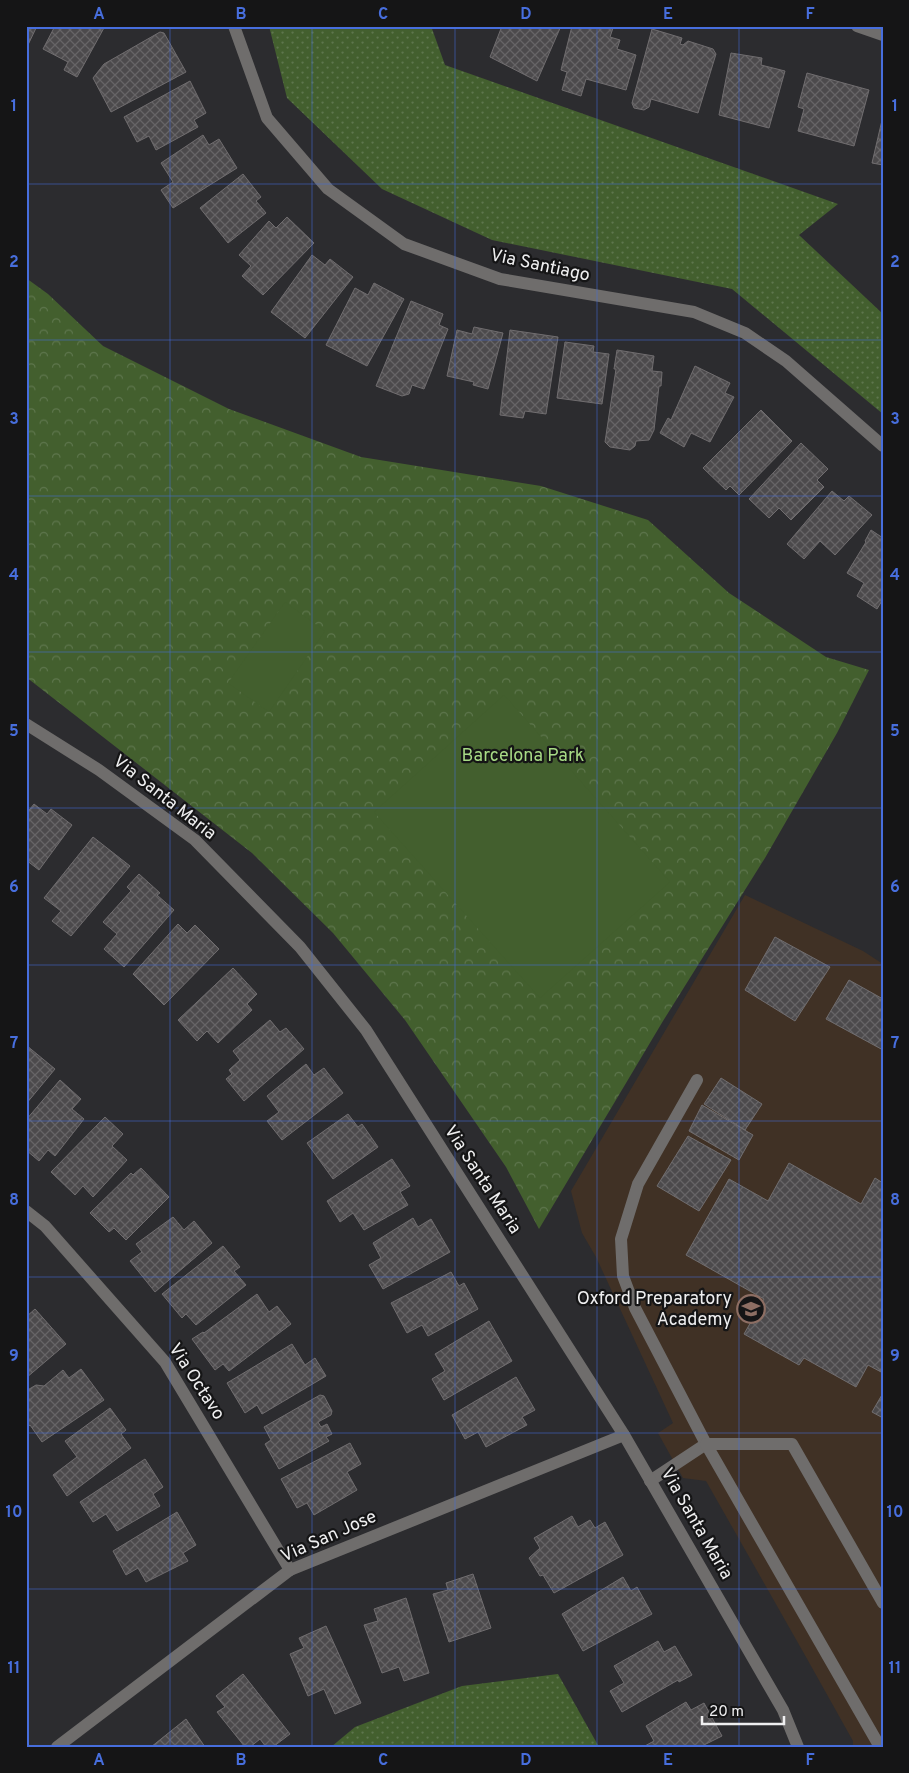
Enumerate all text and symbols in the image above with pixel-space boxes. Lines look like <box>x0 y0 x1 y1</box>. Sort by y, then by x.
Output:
text: A <box>93 5 105 25</box>
text: B <box>235 5 247 25</box>
text: C <box>378 5 388 25</box>
text: D <box>520 5 532 25</box>
text: E <box>663 5 673 25</box>
text: F <box>805 5 815 25</box>
text: 1 <box>11 97 17 117</box>
text: 1 <box>892 97 898 117</box>
street label: Via Santiago <box>488 244 592 288</box>
text: 2 <box>9 253 19 273</box>
text: 2 <box>890 253 900 273</box>
text: 3 <box>9 410 19 430</box>
text: 3 <box>890 410 900 430</box>
text: 4 <box>9 566 19 586</box>
text: 4 <box>890 566 900 586</box>
text: 5 <box>9 722 19 742</box>
text: 5 <box>890 722 900 742</box>
park label: Barcelona Park <box>462 745 584 768</box>
street label: Via Santa Maria <box>108 750 220 846</box>
text: 6 <box>9 878 19 898</box>
text: 6 <box>890 878 900 898</box>
text: 7 <box>10 1034 18 1054</box>
text: 7 <box>891 1034 899 1054</box>
street label: Via Santa Maria <box>438 1121 526 1239</box>
text: 8 <box>9 1191 19 1211</box>
text: 8 <box>890 1191 900 1211</box>
place label: Oxford Preparatory Academy <box>577 1288 732 1332</box>
school or university icon: Oxford Preparatory Academy <box>736 1294 766 1324</box>
street label: Via Octavo <box>163 1339 229 1425</box>
text: 9 <box>9 1347 19 1367</box>
text: 9 <box>890 1347 900 1367</box>
street label: Via Santa Maria <box>655 1464 737 1584</box>
text: 10 <box>6 1503 22 1523</box>
text: 10 <box>887 1503 903 1523</box>
street label: Via San Jose <box>278 1506 380 1568</box>
text: 11 <box>8 1659 20 1679</box>
text: 11 <box>889 1659 901 1679</box>
scale bar <box>702 1693 784 1725</box>
text: 20 m <box>709 1703 744 1722</box>
text: A <box>93 1751 105 1771</box>
text: B <box>235 1751 247 1771</box>
text: C <box>378 1751 388 1771</box>
text: D <box>520 1751 532 1771</box>
text: E <box>663 1751 673 1771</box>
text: F <box>805 1751 815 1771</box>

